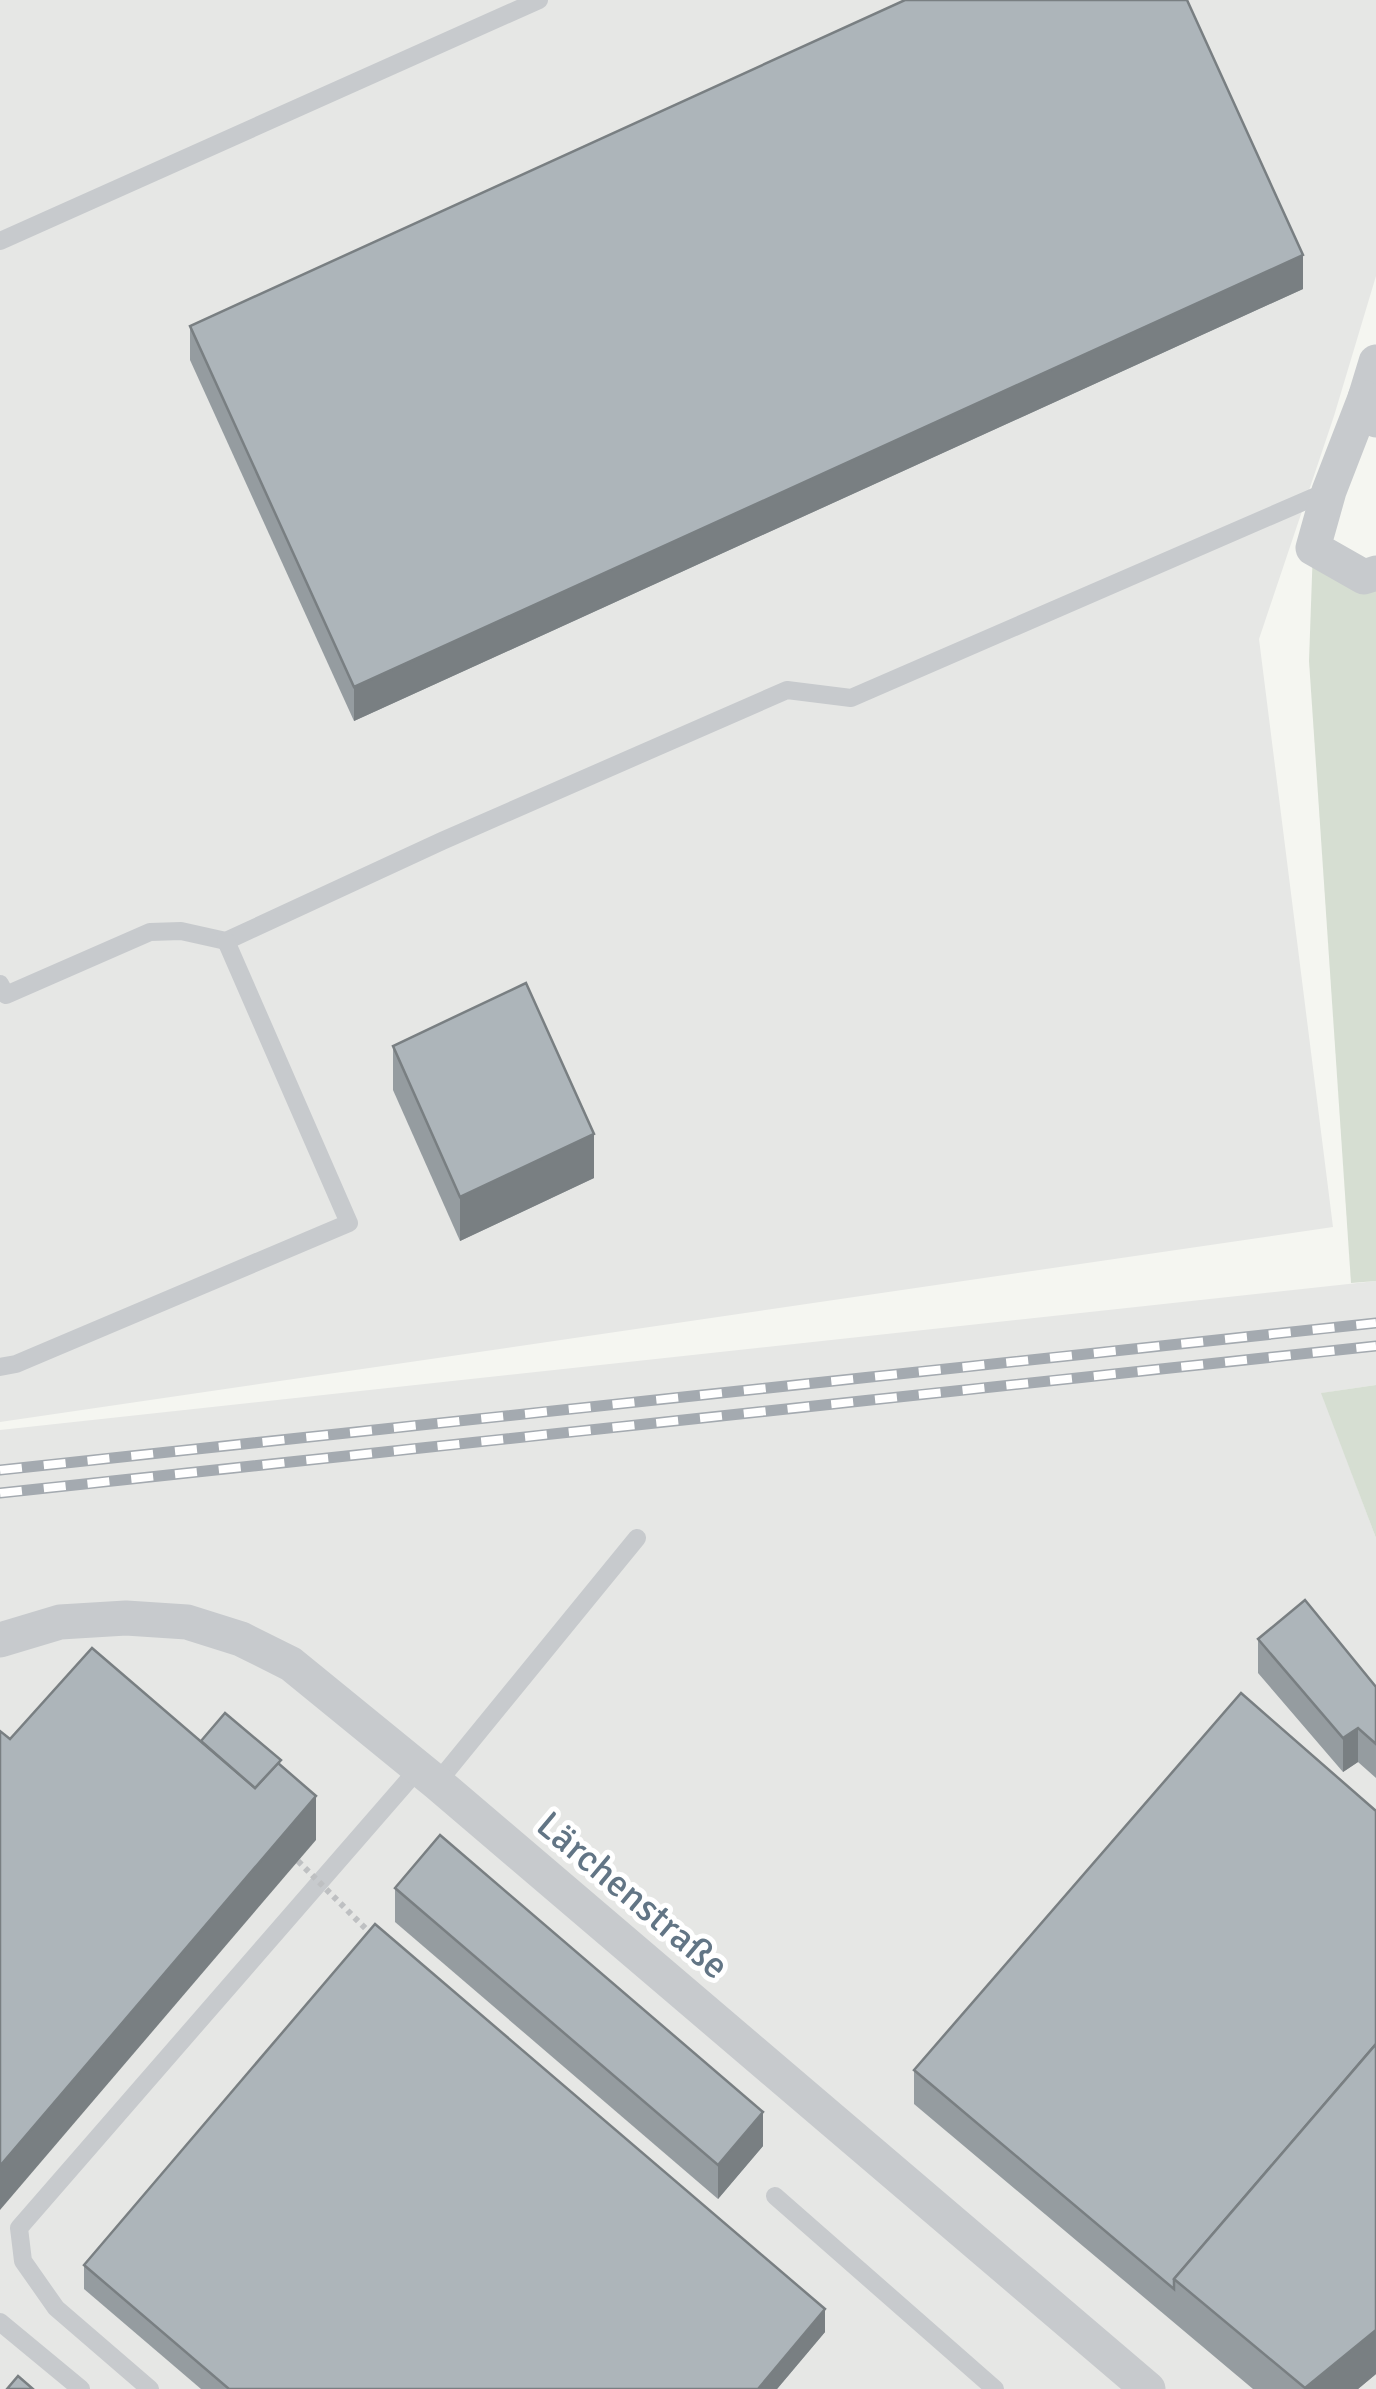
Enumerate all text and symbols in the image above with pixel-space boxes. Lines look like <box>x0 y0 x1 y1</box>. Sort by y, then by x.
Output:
street label: Lärchenstraße <box>527 1802 738 1989</box>

